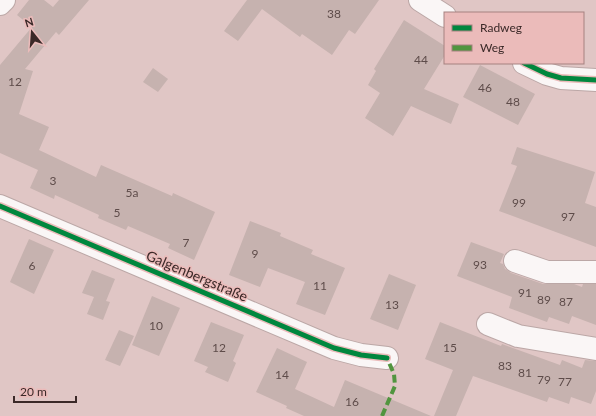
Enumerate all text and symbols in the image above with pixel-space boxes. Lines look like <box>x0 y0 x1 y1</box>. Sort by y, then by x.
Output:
house number: 38 <box>327 6 341 21</box>
north arrow <box>12 12 52 52</box>
legend <box>444 12 584 64</box>
text: N <box>23 15 35 29</box>
text: Radweg <box>480 20 522 35</box>
text: Weg <box>480 40 504 55</box>
house number: 44 <box>414 52 428 67</box>
house number: 12 <box>8 74 22 89</box>
house number: 46 <box>478 80 492 95</box>
house number: 48 <box>506 94 520 109</box>
house number: 3 <box>50 173 57 188</box>
house number: 5a <box>126 185 138 200</box>
house number: 99 <box>512 195 526 210</box>
house number: 5 <box>114 205 121 220</box>
house number: 97 <box>561 209 575 224</box>
house number: 7 <box>183 235 190 250</box>
street label: Galgenbergstraße <box>144 246 251 305</box>
house number: 9 <box>252 246 259 261</box>
house number: 93 <box>473 257 487 272</box>
house number: 6 <box>29 258 36 273</box>
house number: 11 <box>313 278 327 293</box>
house number: 91 <box>518 285 532 300</box>
house number: 89 <box>537 292 551 307</box>
house number: 87 <box>559 294 573 309</box>
house number: 13 <box>385 297 399 312</box>
house number: 10 <box>149 318 163 333</box>
house number: 12 <box>212 340 226 355</box>
house number: 15 <box>443 340 457 355</box>
house number: 83 <box>498 358 512 373</box>
house number: 81 <box>518 365 532 380</box>
house number: 14 <box>275 367 289 382</box>
house number: 79 <box>537 372 551 387</box>
house number: 77 <box>558 374 572 389</box>
scale bar <box>14 378 76 404</box>
text: 20 m <box>20 384 47 399</box>
house number: 16 <box>345 394 359 409</box>

